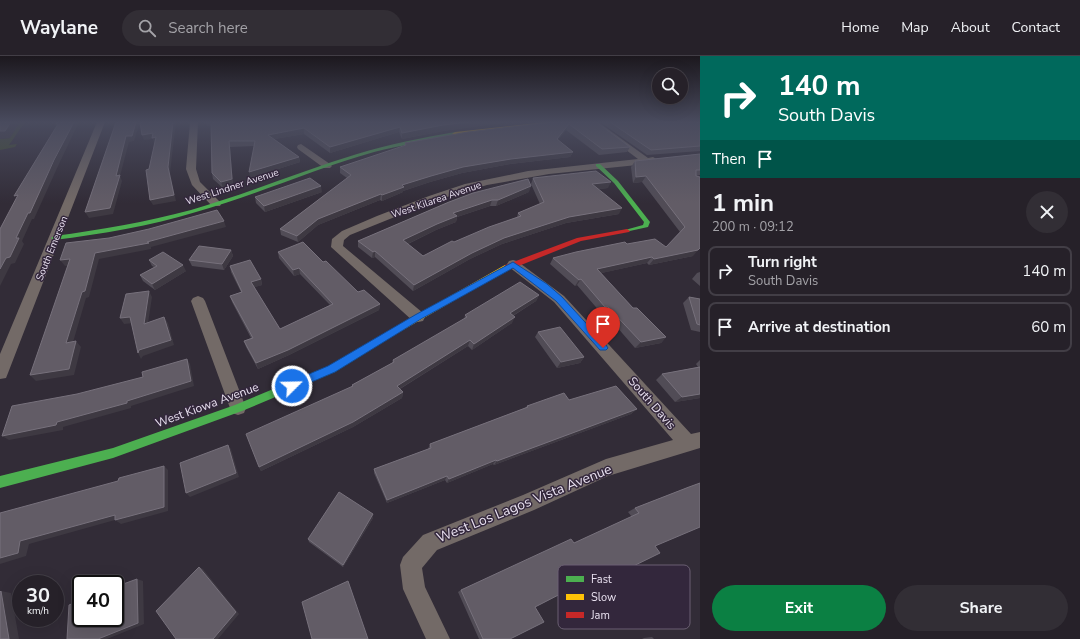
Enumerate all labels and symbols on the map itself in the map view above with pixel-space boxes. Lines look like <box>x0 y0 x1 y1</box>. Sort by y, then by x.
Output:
street label: West Lindner Avenue <box>184 165 281 209</box>
street label: West Kilarea Avenue <box>390 178 483 222</box>
street label: South Emerson <box>33 214 71 283</box>
pin <box>586 307 620 348</box>
position arrow <box>271 365 313 407</box>
street label: South Davis <box>625 373 679 433</box>
street label: West Kiowa Avenue <box>153 379 261 431</box>
street label: West Los Lagos Vista Avenue <box>434 460 615 547</box>
legend <box>558 565 690 629</box>
text: Fast <box>591 572 612 587</box>
speed limit sign: 40 <box>72 575 124 627</box>
text: Slow <box>591 590 616 605</box>
text: Jam <box>590 608 610 623</box>

